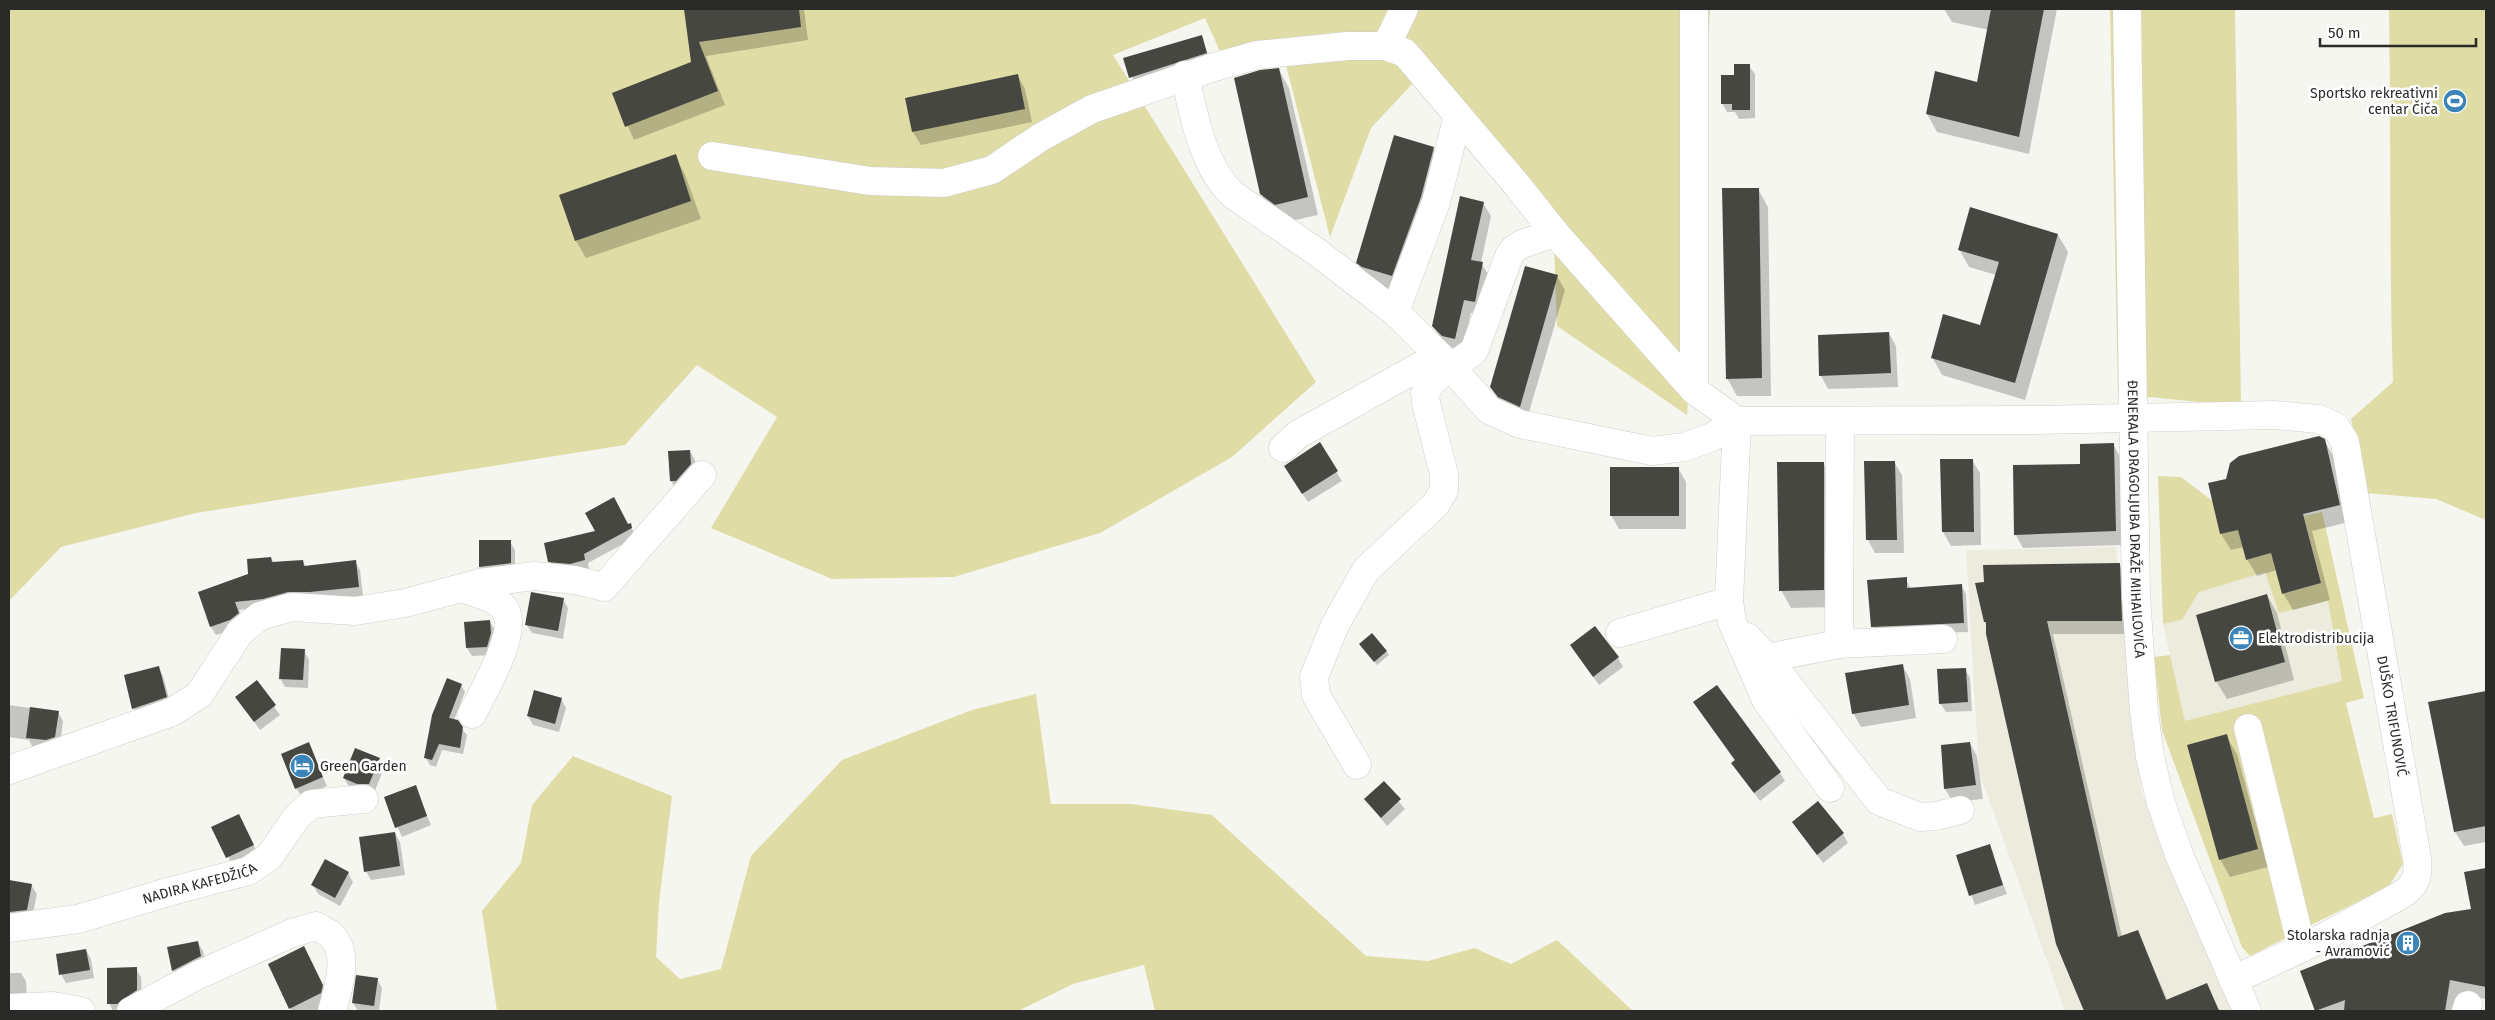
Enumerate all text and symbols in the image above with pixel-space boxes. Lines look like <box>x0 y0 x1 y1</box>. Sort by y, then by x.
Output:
scale bar <box>2320 15 2476 47</box>
text: 50 m <box>2328 24 2361 42</box>
place label: Sportsko rekreativni centar Čiča <box>2310 85 2438 118</box>
sports icon: Sportsko rekreativni centar Čiča <box>2442 88 2468 114</box>
street label: ĐENERALA DRAGOLJUBA DRAŽE MIHAILOVIĆA <box>2124 380 2149 658</box>
office icon: Elektrodistribucija <box>2228 625 2254 651</box>
place label: Elektrodistribucija <box>2258 630 2374 647</box>
street label: DUŠKO TRIFUNOVIĆ <box>2374 654 2412 778</box>
hotel icon: Green Garden <box>289 753 315 779</box>
place label: Green Garden <box>320 758 407 775</box>
street label: NADIRA KAFEDŽIĆA <box>140 859 260 908</box>
place label: Stolarska radnja - Avramović <box>2287 927 2390 960</box>
building icon: Stolarska radnja - Avramović <box>2395 930 2421 956</box>

